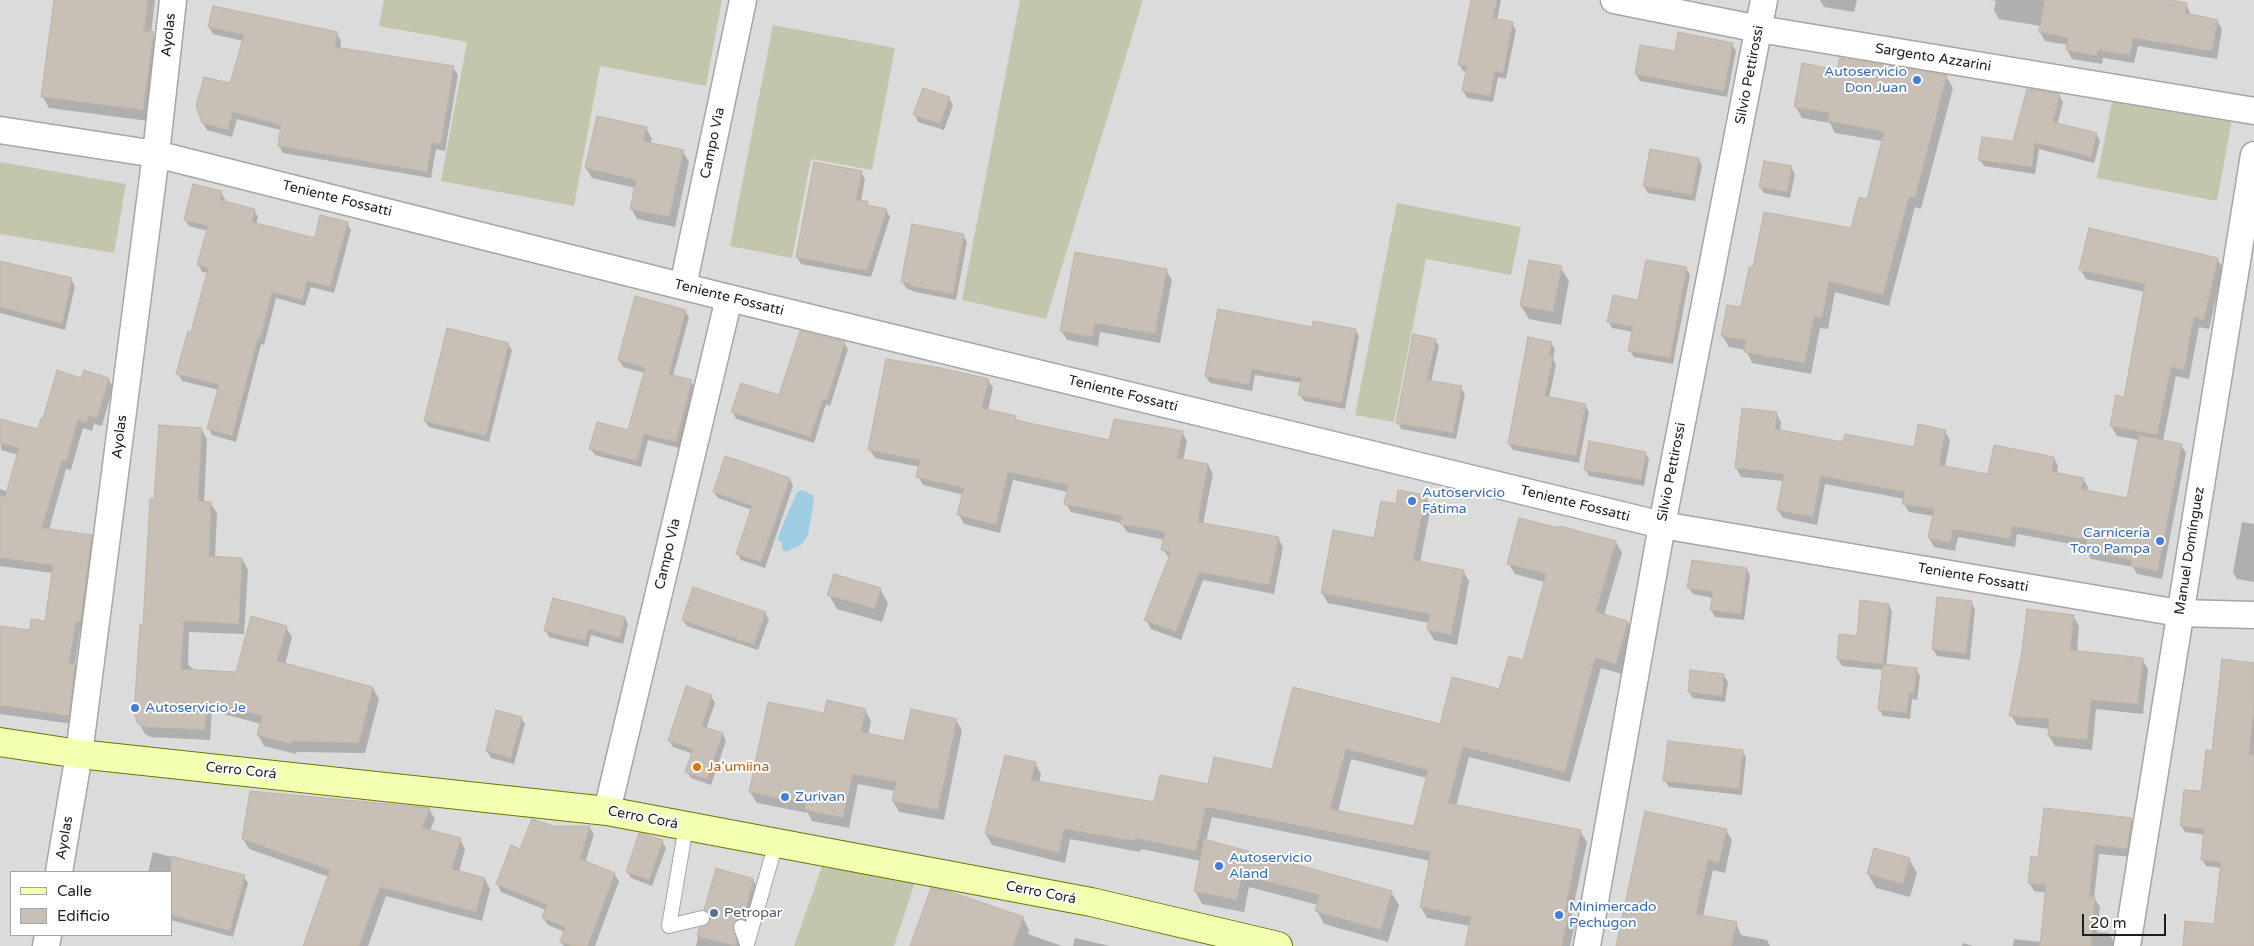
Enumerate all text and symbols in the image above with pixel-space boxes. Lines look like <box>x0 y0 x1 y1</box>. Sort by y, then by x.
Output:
street label: Ayolas <box>158 12 180 58</box>
street label: Silvio Pettirossi <box>1732 24 1768 126</box>
street label: Sargento Azzarini <box>1874 41 1992 75</box>
place label: Autoservicio Don Juan <box>1824 64 1907 96</box>
marker: Autoservicio Don Juan <box>1911 74 1923 86</box>
street label: Campo Vìa <box>697 106 729 180</box>
street label: Teniente Fossatti <box>280 177 394 221</box>
street label: Teniente Fossatti <box>672 276 786 320</box>
street label: Teniente Fossatti <box>1066 372 1180 416</box>
street label: Ayolas <box>109 414 131 460</box>
street label: Silvio Pettirossi <box>1654 421 1690 523</box>
street label: Teniente Fossatti <box>1518 482 1632 526</box>
place label: Autoservicio Fátima <box>1422 485 1505 518</box>
street label: Manuel Domínguez <box>2172 486 2208 616</box>
marker: Autoservicio Fátima <box>1406 495 1418 507</box>
street label: Campo Vìa <box>652 517 684 591</box>
place label: Carnicería Toro Pampa <box>2070 525 2150 558</box>
marker: Carnicería Toro Pampa <box>2154 535 2166 547</box>
street label: Teniente Fossatti <box>1916 560 2030 596</box>
place label: Autoservicio Je <box>145 700 246 716</box>
marker: Autoservicio Je <box>129 702 141 714</box>
street label: Cerro Corá <box>205 759 277 783</box>
place label: Ja'umiina <box>707 759 769 775</box>
marker: Ja'umiina <box>691 761 703 773</box>
place label: Zurivan <box>795 789 845 805</box>
marker: Zurivan <box>779 791 791 803</box>
street label: Cerro Corá <box>606 803 680 833</box>
street label: Ayolas <box>53 815 77 861</box>
place label: Autoservicio Aland <box>1229 850 1312 882</box>
marker: Autoservicio Aland <box>1213 860 1225 872</box>
legend <box>10 871 172 936</box>
street label: Cerro Corá <box>1004 878 1078 908</box>
text: Calle <box>57 882 92 900</box>
place label: Minimercado Pechugon <box>1569 899 1656 932</box>
scale bar <box>2084 904 2168 936</box>
place label: Petropar <box>724 905 782 921</box>
text: Edificio <box>57 907 110 925</box>
marker: Petropar <box>708 907 720 919</box>
marker: Minimercado Pechugon <box>1553 909 1565 921</box>
text: 20 m <box>2090 914 2127 932</box>

